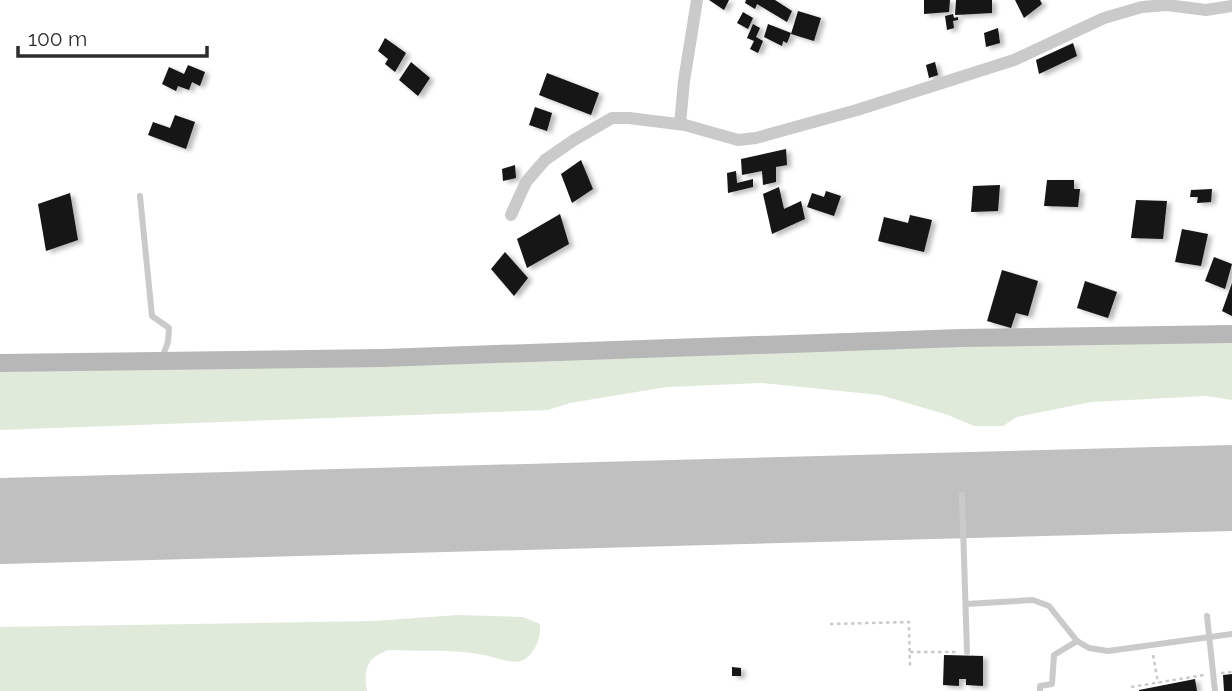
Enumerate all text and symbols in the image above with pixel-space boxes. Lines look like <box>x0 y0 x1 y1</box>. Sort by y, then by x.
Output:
scale bar <box>18 14 206 58</box>
text: 100 m <box>28 26 87 51</box>

